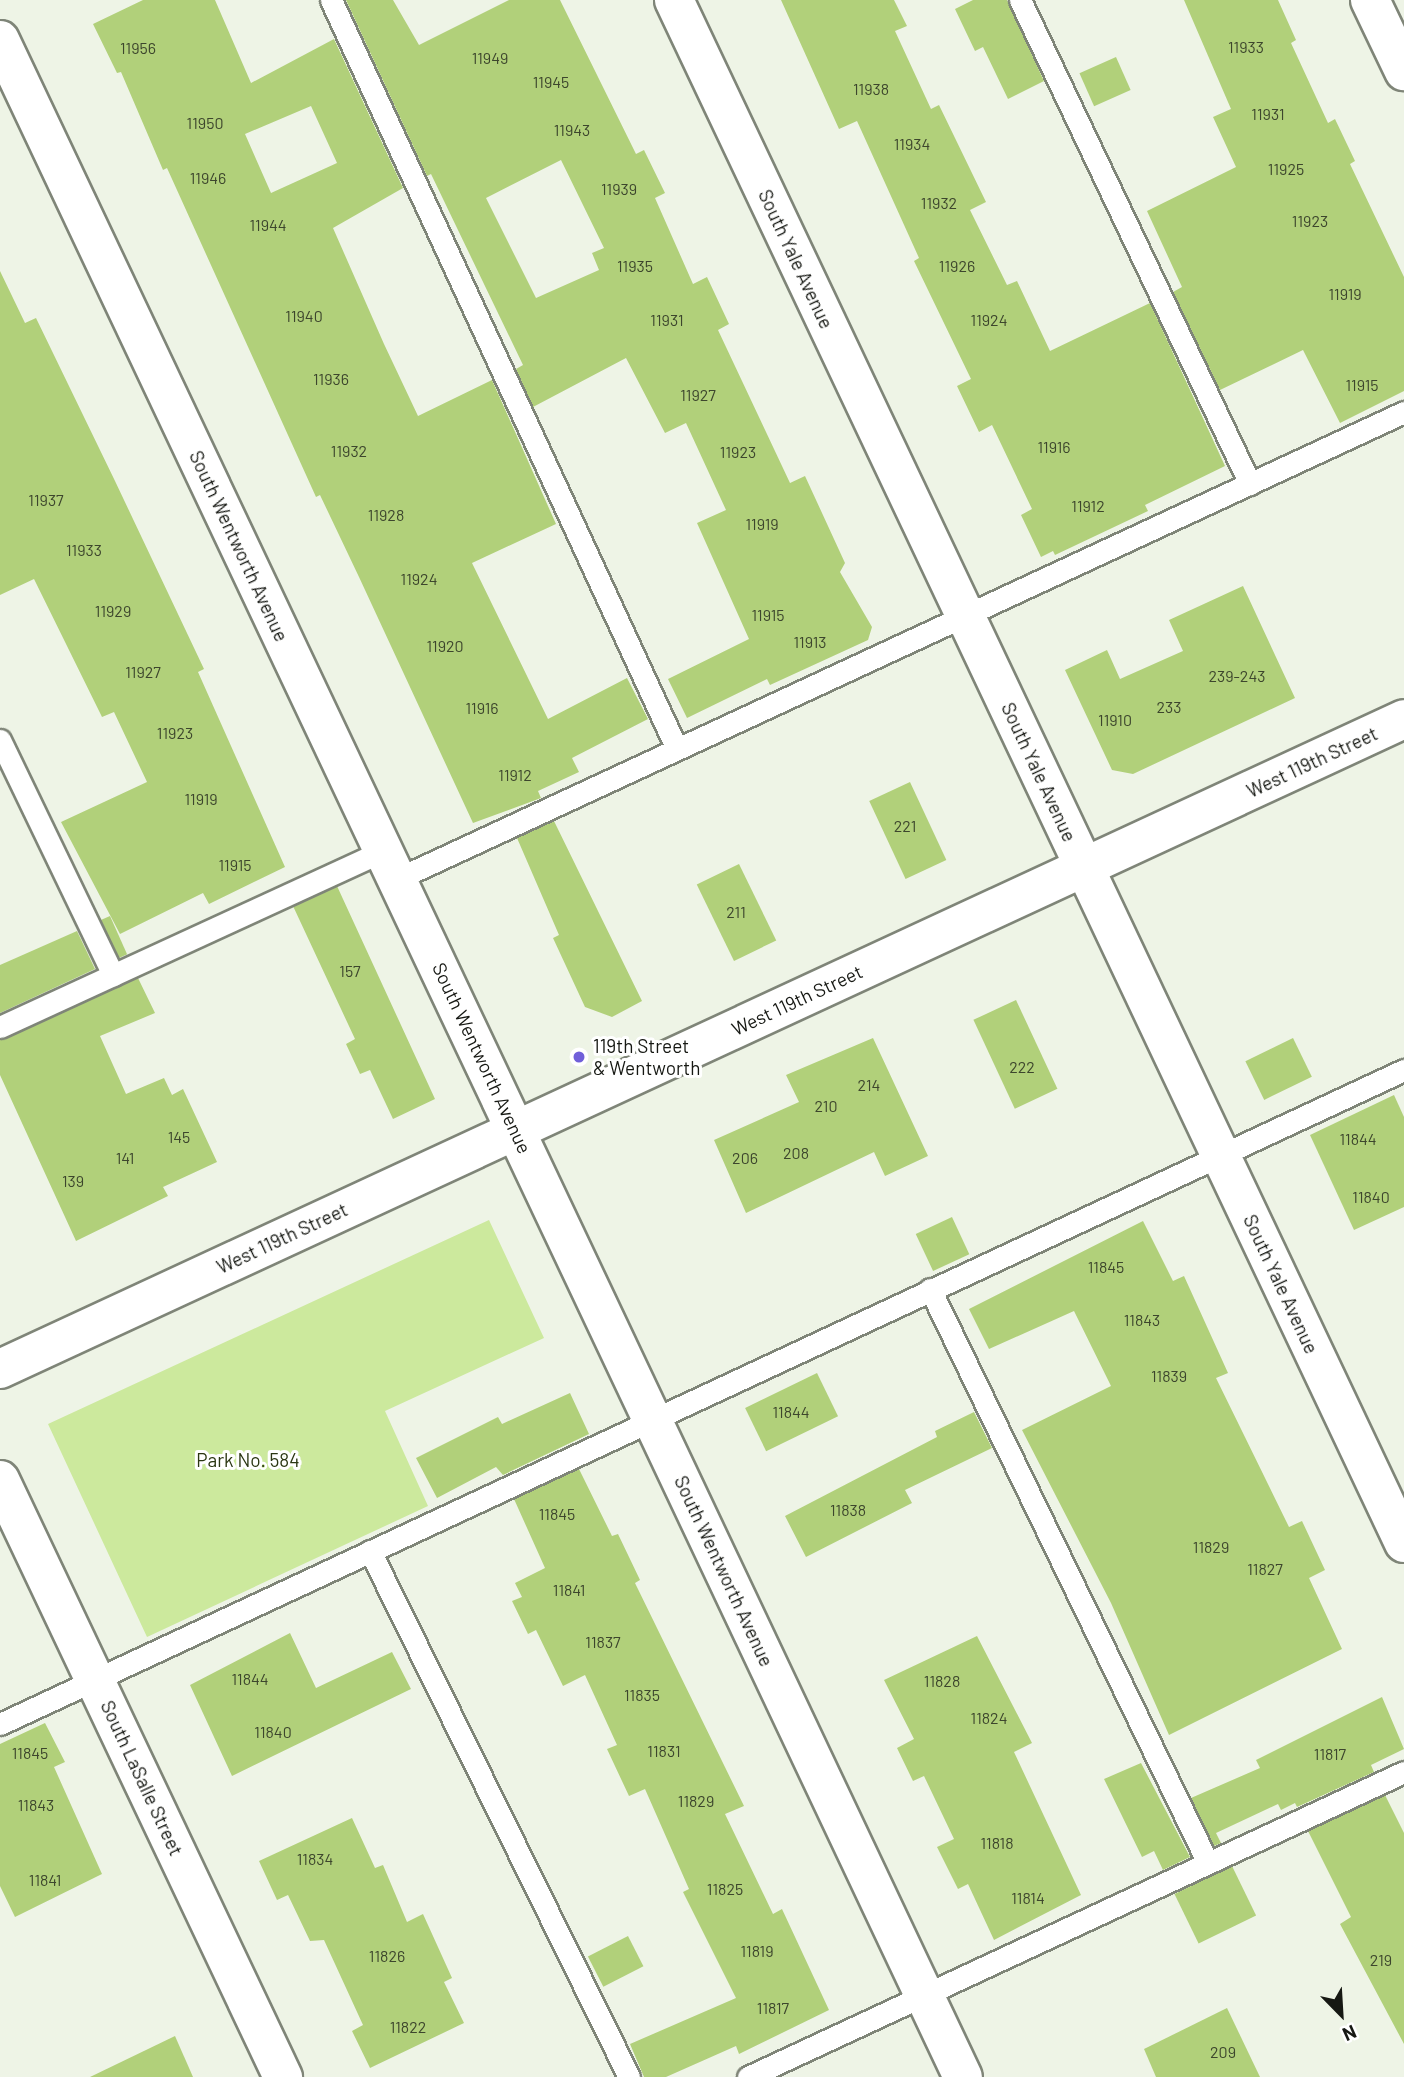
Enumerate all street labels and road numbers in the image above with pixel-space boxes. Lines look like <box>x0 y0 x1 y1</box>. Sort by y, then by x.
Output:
street label: South Yale Avenue <box>754 186 838 332</box>
street label: South Wentworth Avenue <box>185 447 293 645</box>
street label: South Yale Avenue <box>997 699 1081 845</box>
street label: West 119th Street <box>1243 722 1381 802</box>
street label: South Wentworth Avenue <box>428 959 536 1157</box>
street label: West 119th Street <box>728 960 866 1040</box>
street label: West 119th Street <box>213 1198 351 1278</box>
street label: South Yale Avenue <box>1239 1211 1323 1357</box>
street label: South Wentworth Avenue <box>670 1472 778 1670</box>
street label: South LaSalle Street <box>96 1697 188 1859</box>

